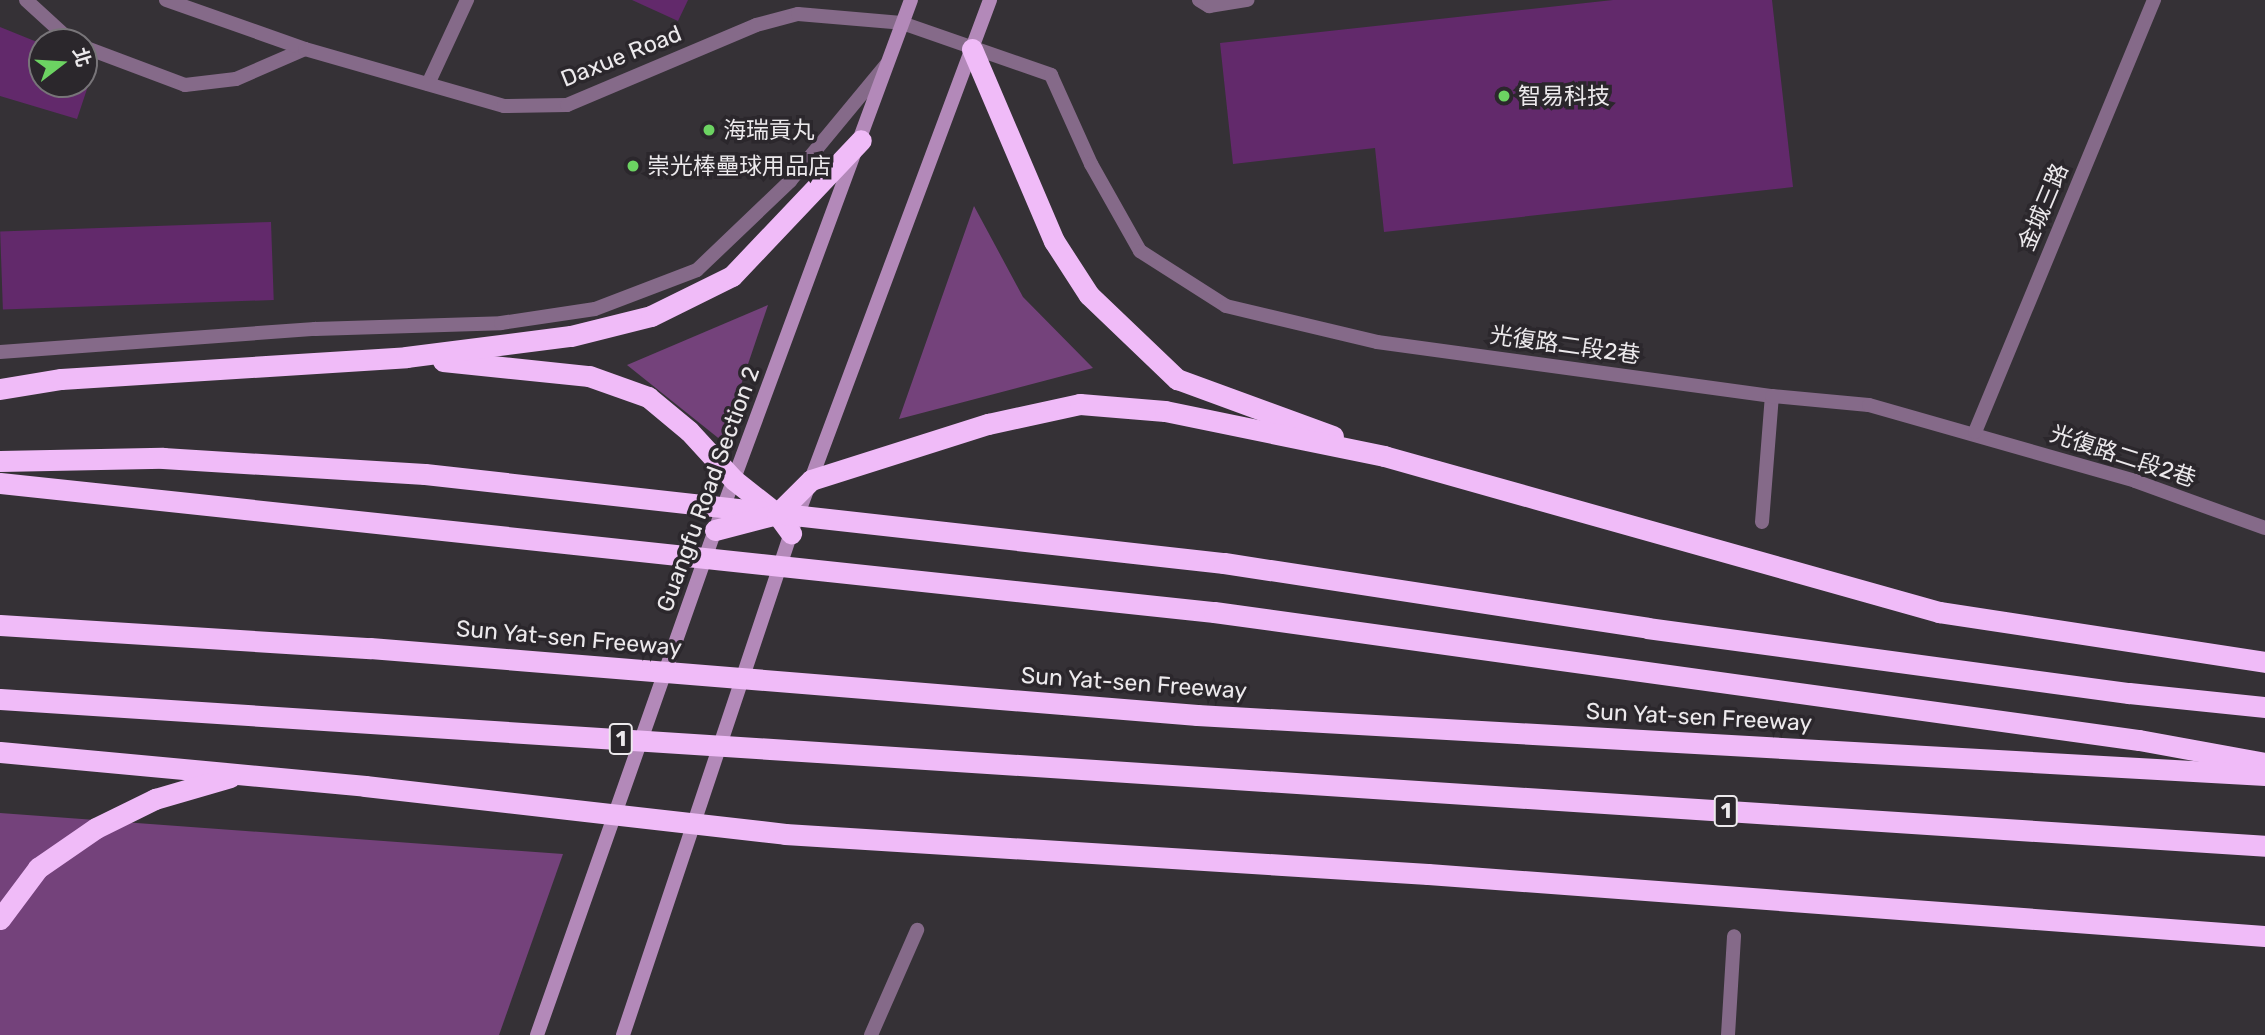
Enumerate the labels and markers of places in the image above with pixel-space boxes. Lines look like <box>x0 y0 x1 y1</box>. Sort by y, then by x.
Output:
place label: 智易科技 <box>1518 82 1610 110</box>
marker: 智易科技 <box>1496 88 1512 104</box>
place label: 海瑞貢丸 <box>723 116 815 144</box>
marker: 海瑞貢丸 <box>701 122 717 138</box>
place label: 崇光棒壘球用品店 <box>647 152 831 180</box>
marker: 崇光棒壘球用品店 <box>625 158 641 174</box>

